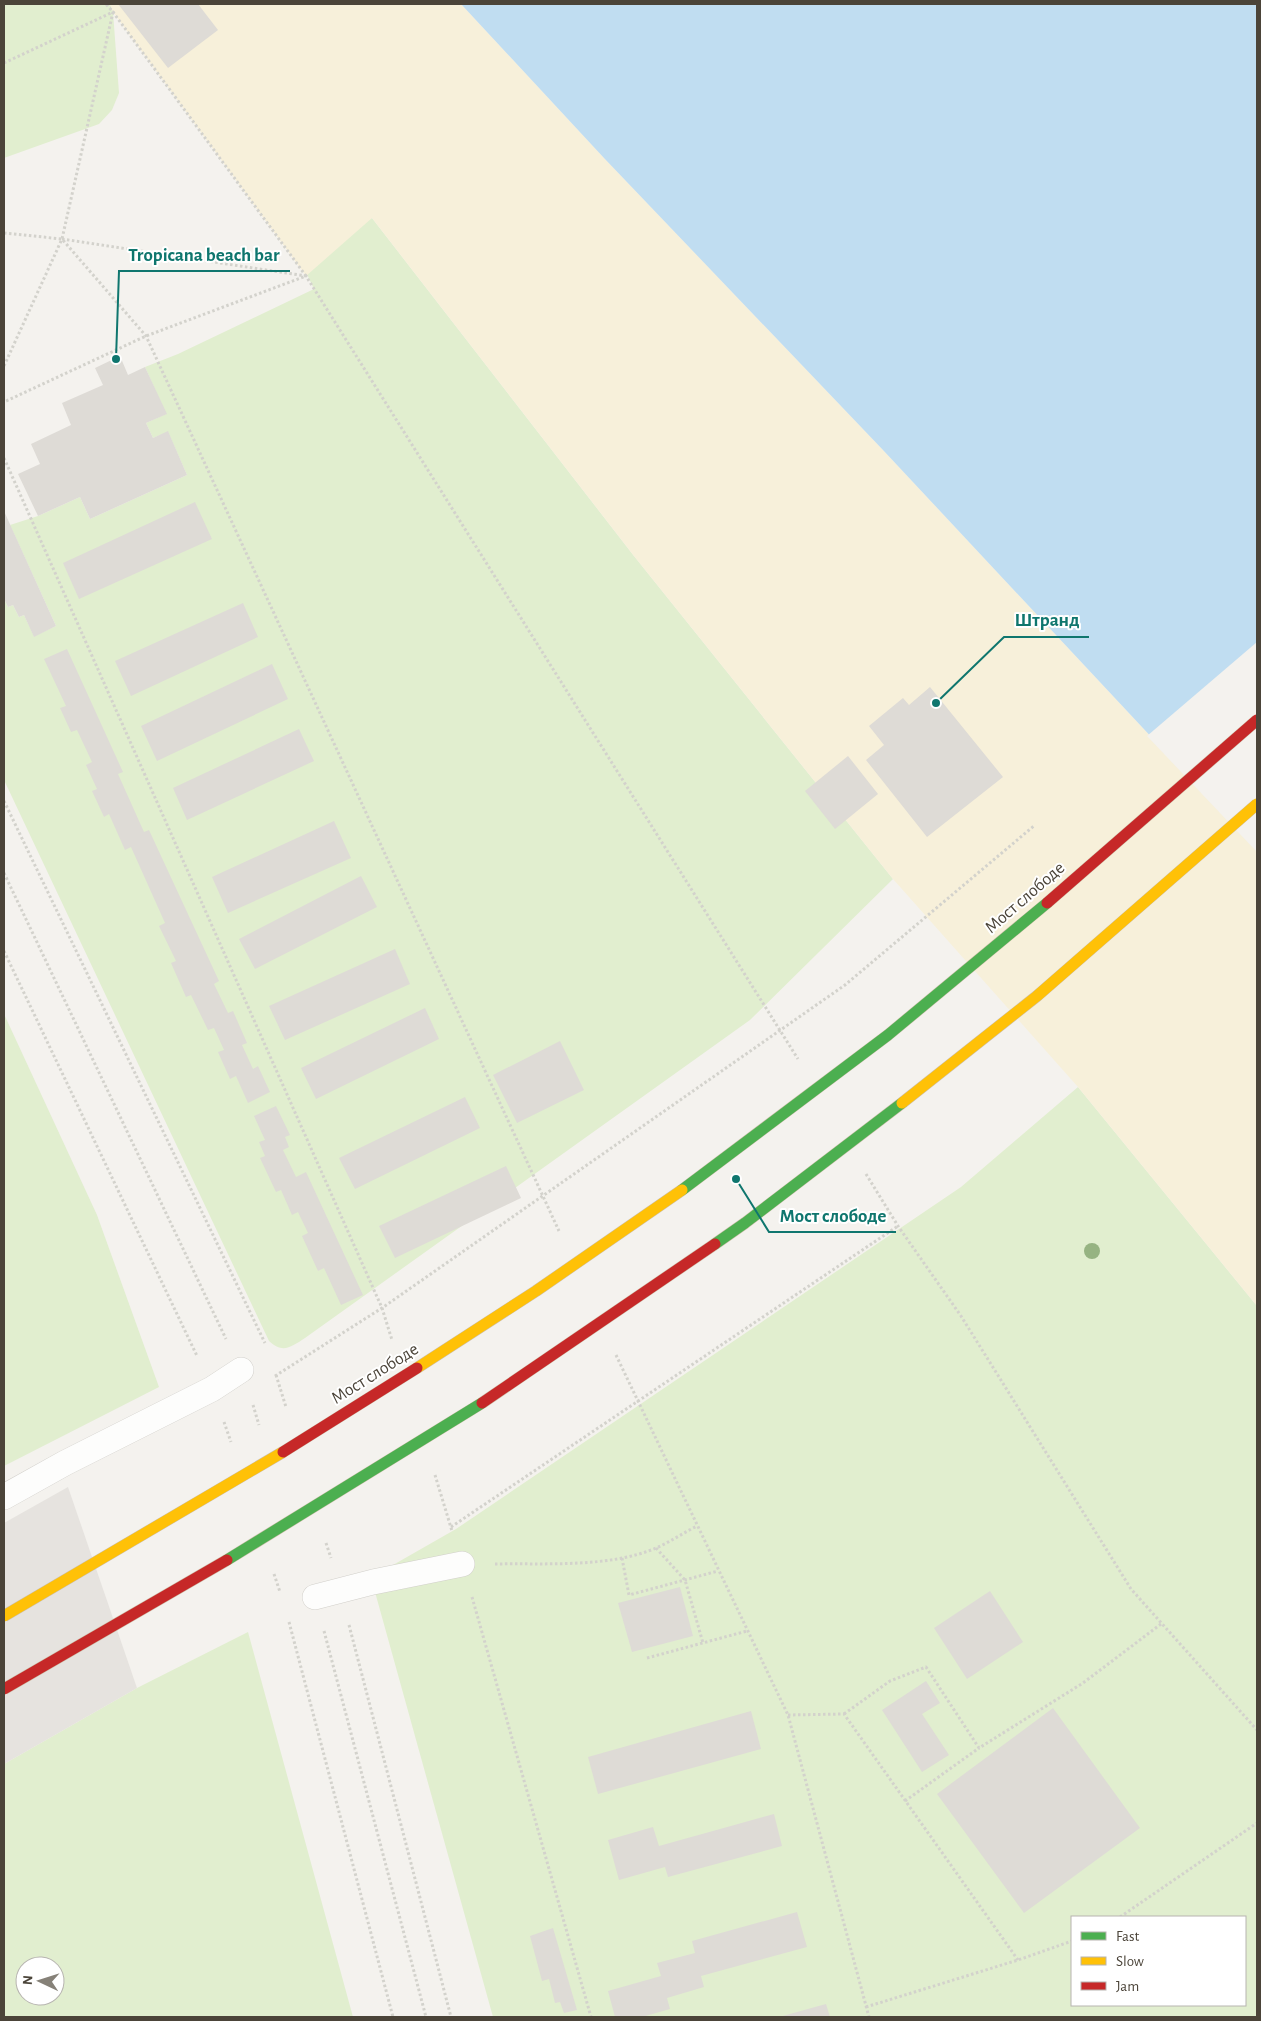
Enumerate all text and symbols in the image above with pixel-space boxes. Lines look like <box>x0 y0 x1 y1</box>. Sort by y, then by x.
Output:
callout: Tropicana beach bar <box>119 237 290 271</box>
text: Tropicana beach bar <box>128 246 280 265</box>
callout: Штранд <box>1004 603 1089 637</box>
text: Штранд <box>1015 611 1079 630</box>
street label: Мост слободе <box>981 858 1068 937</box>
callout: Мост слободе <box>769 1198 896 1232</box>
text: Мост слободе <box>780 1207 887 1226</box>
street label: Мост слободе <box>328 1339 422 1408</box>
legend <box>1071 1916 1246 2006</box>
text: Fast <box>1116 1929 1140 1944</box>
text: Slow <box>1116 1954 1144 1969</box>
north arrow <box>15 1956 65 2006</box>
text: N <box>21 1975 35 1986</box>
text: Jam <box>1116 1979 1139 1994</box>

